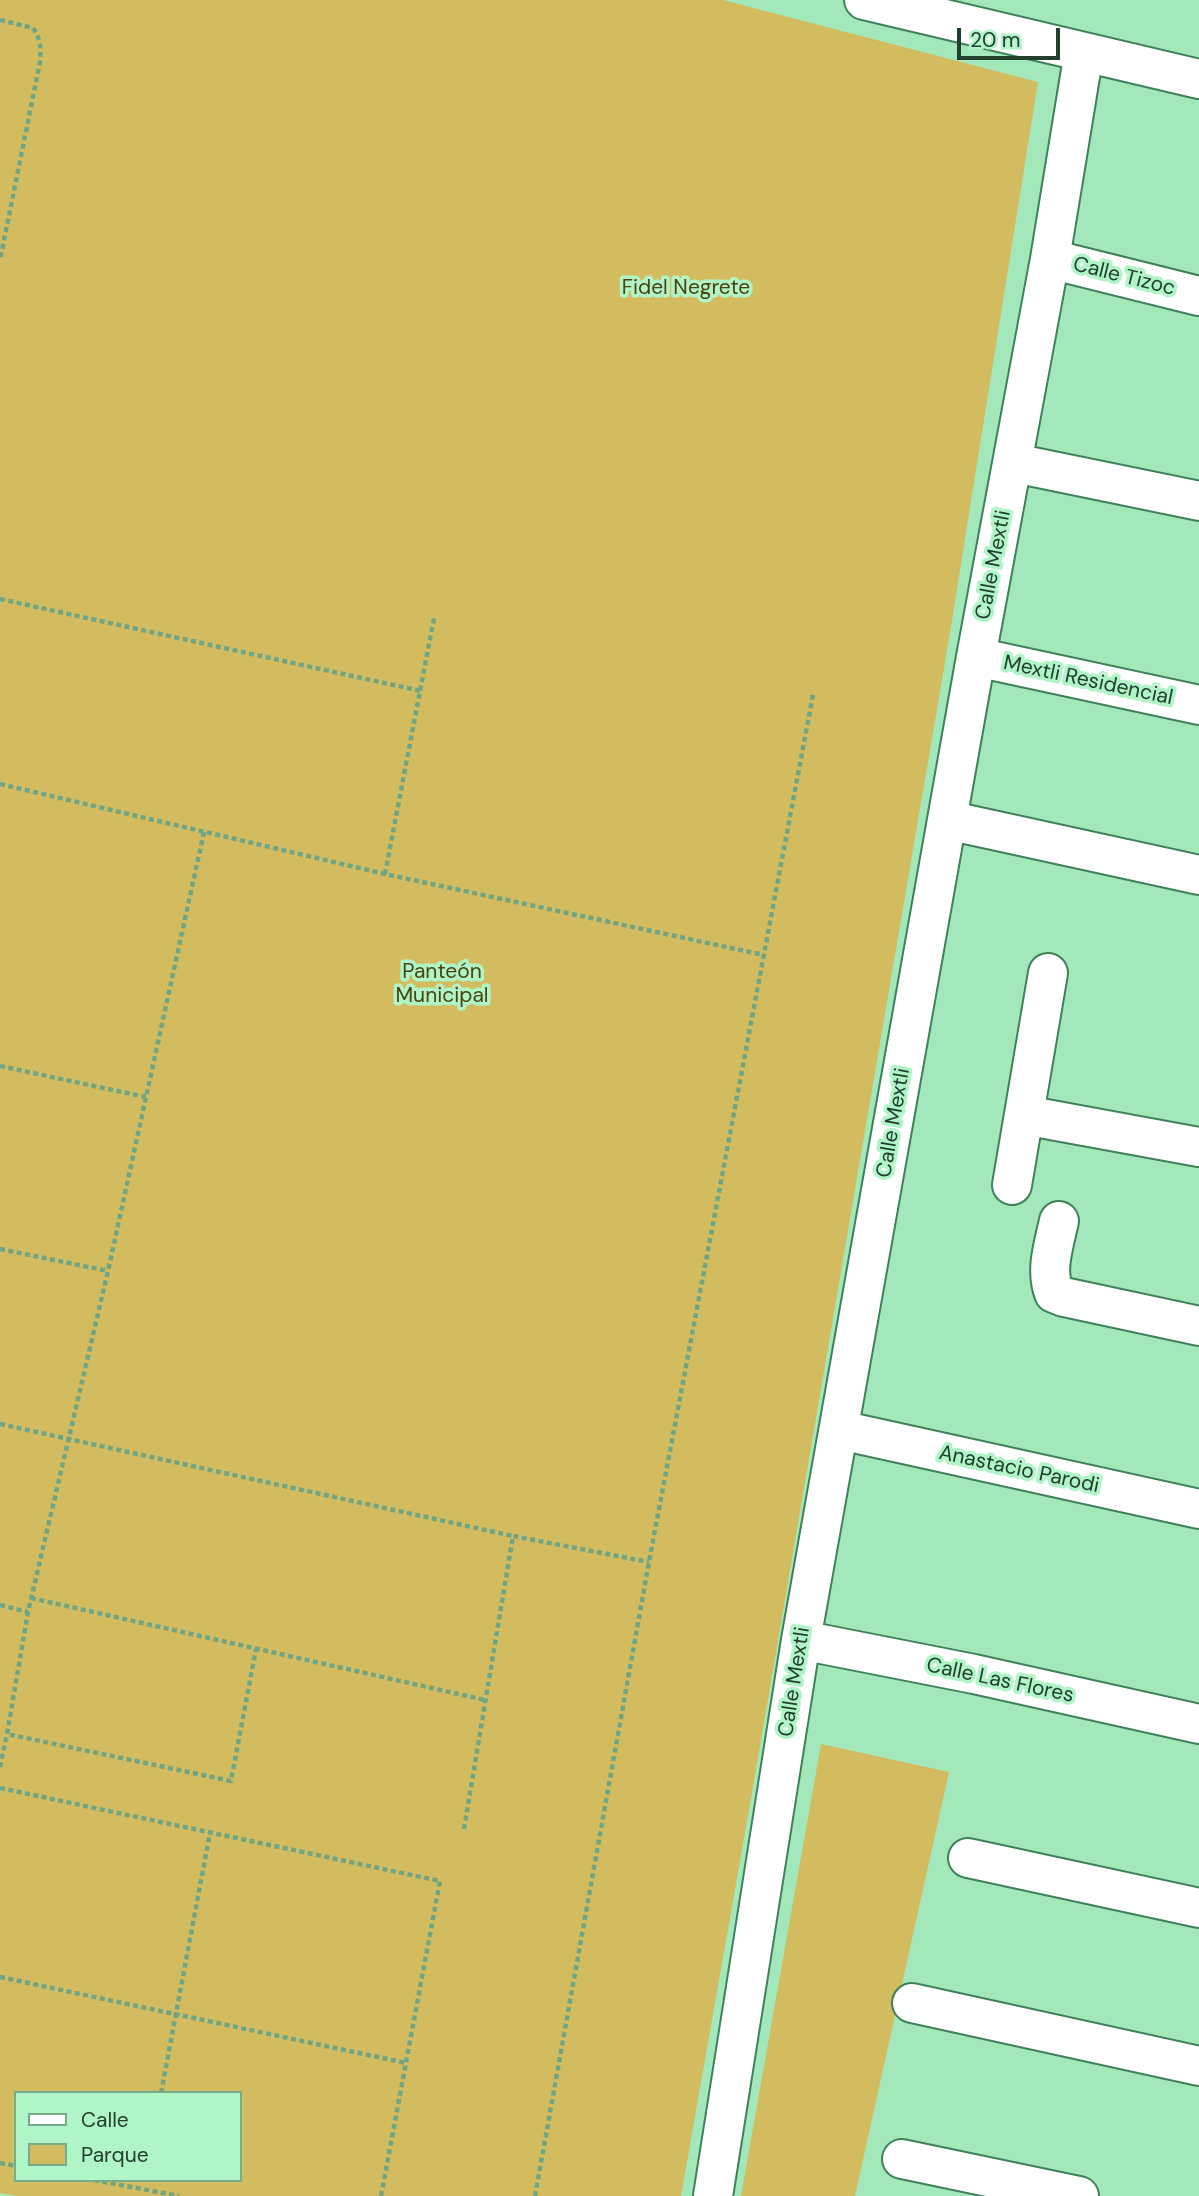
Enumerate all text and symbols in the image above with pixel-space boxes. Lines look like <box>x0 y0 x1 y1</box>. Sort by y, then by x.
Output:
scale bar <box>961 14 1064 58</box>
text: 20 m <box>970 26 1021 54</box>
street label: Calle Tizoc <box>1070 252 1178 302</box>
park label: Fidel Negrete <box>622 275 750 301</box>
street label: Calle Mextli <box>971 508 1017 622</box>
street label: Mextli Residencial <box>1001 651 1175 711</box>
park label: Panteón Municipal <box>395 959 489 1009</box>
street label: Calle Mextli <box>872 1066 916 1180</box>
street label: Anastacio Parodi <box>936 1441 1102 1499</box>
street label: Calle Mextli <box>774 1625 816 1739</box>
street label: Calle Las Flores <box>924 1653 1076 1709</box>
legend <box>14 2091 242 2182</box>
text: Calle <box>81 2106 129 2134</box>
text: Parque <box>81 2141 149 2169</box>

